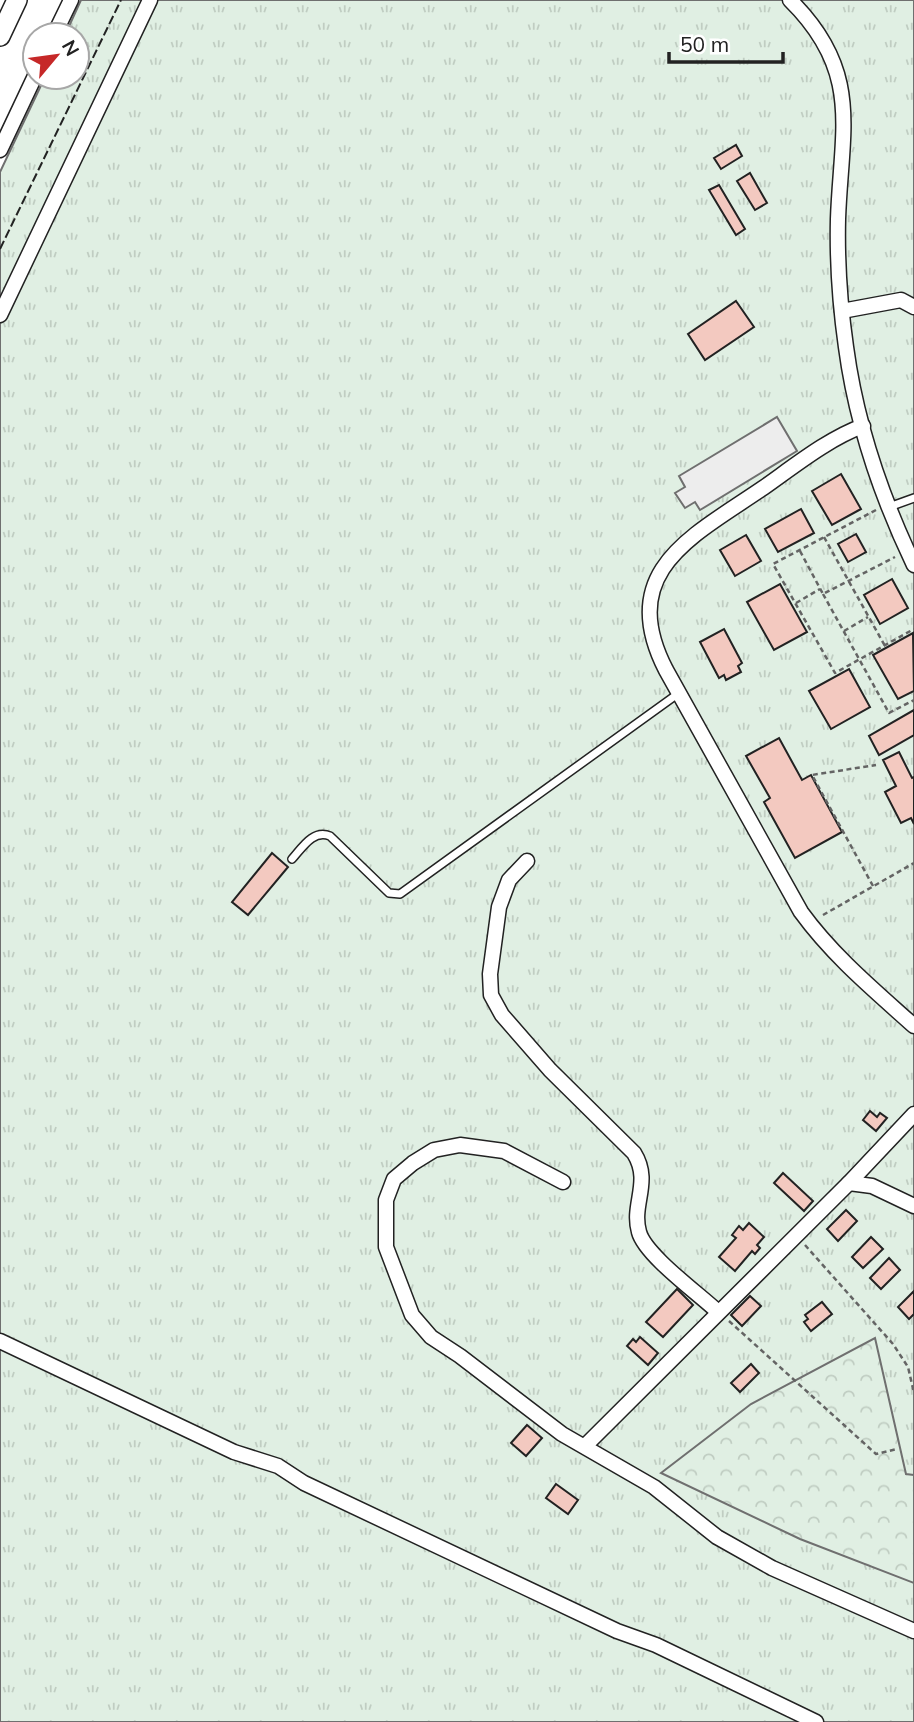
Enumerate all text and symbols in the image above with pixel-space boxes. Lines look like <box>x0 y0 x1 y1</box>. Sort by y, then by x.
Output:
north arrow <box>21 21 91 91</box>
scale bar <box>669 21 783 65</box>
text: 50 m <box>680 31 729 57</box>
text: N <box>57 36 85 60</box>

